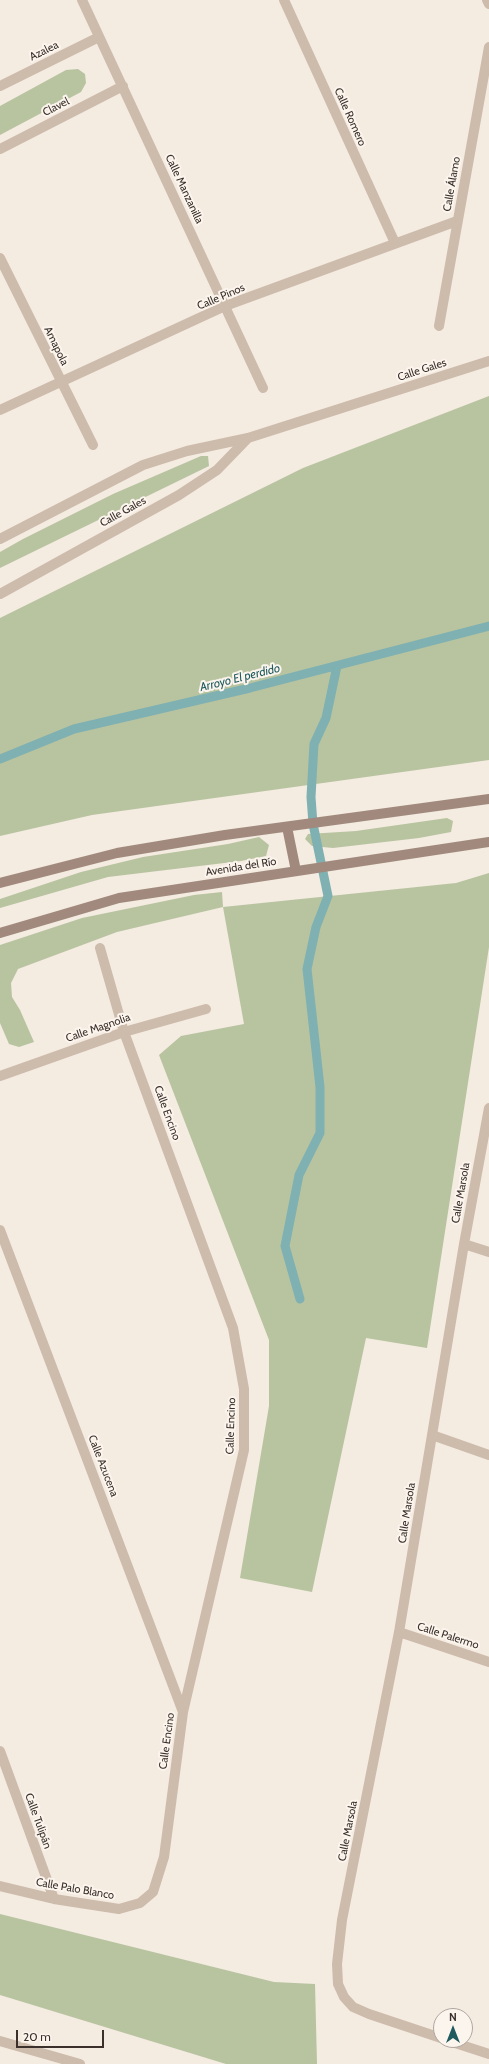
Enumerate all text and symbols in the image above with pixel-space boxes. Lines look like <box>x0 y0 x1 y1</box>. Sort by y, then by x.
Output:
street label: Azalea <box>27 38 61 64</box>
street label: Calle Romero <box>331 86 369 148</box>
street label: Clavel <box>41 95 71 119</box>
street label: Calle Manzanilla <box>162 152 206 226</box>
street label: Calle Álamo <box>441 155 463 213</box>
street label: Calle Pinos <box>195 281 247 313</box>
street label: Amapola <box>41 324 71 368</box>
street label: Calle Gales <box>396 356 448 384</box>
street label: Calle Gales <box>98 494 148 530</box>
water label: Arroyo El perdido <box>198 661 282 695</box>
street label: Avenida del Río <box>205 855 277 879</box>
street label: Calle Magnolia <box>64 1011 132 1045</box>
street label: Calle Encino <box>151 1084 183 1142</box>
street label: Calle Marsola <box>449 1162 473 1224</box>
street label: Calle Encino <box>223 1397 239 1455</box>
street label: Calle Azucena <box>85 1433 121 1499</box>
street label: Calle Marsola <box>396 1482 418 1544</box>
street label: Calle Palermo <box>415 1620 481 1652</box>
street label: Calle Encino <box>156 1712 178 1770</box>
street label: Calle Tulipán <box>22 1791 54 1851</box>
street label: Calle Marsola <box>336 1800 360 1862</box>
street label: Calle Palo Blanco <box>35 1876 115 1902</box>
north arrow <box>433 2008 473 2048</box>
text: N <box>449 2010 457 2024</box>
scale bar <box>18 2022 106 2048</box>
text: 20 m <box>23 2029 51 2044</box>

